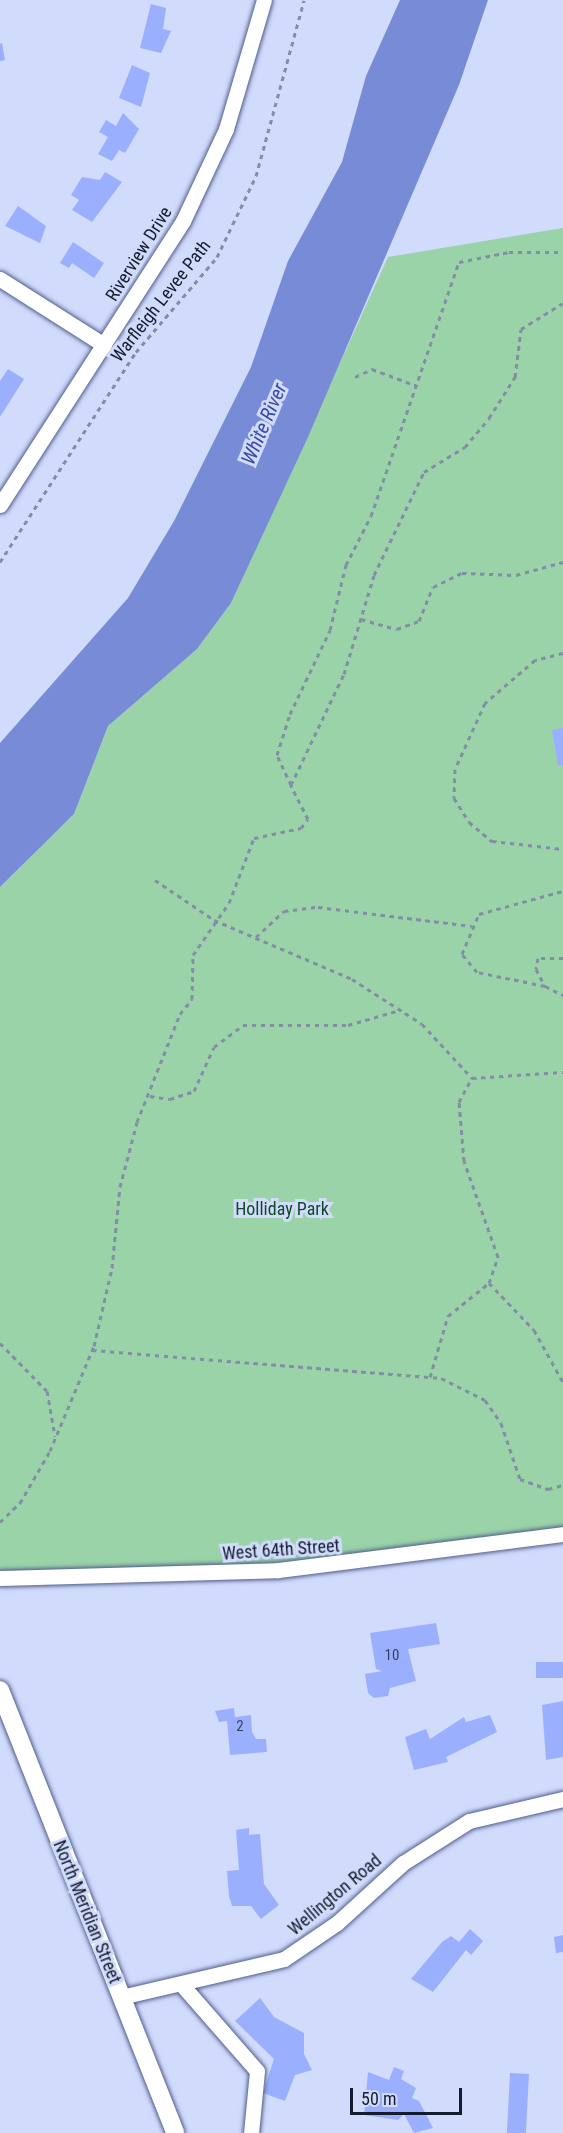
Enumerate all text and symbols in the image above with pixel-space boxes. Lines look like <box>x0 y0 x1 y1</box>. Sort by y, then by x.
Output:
street label: Riverview Drive <box>101 203 177 305</box>
street label: Warfleigh Levee Path <box>107 236 215 366</box>
water label: White River <box>236 380 292 468</box>
park label: Holliday Park <box>235 1198 329 1220</box>
street label: West 64th Street <box>222 1535 340 1565</box>
house number: 10 <box>385 1647 399 1665</box>
house number: 2 <box>236 1718 244 1736</box>
street label: North Meridian Street <box>48 1837 126 1987</box>
street label: Wellington Road <box>284 1850 386 1940</box>
scale bar <box>353 2076 466 2114</box>
text: 50 m <box>361 2088 396 2109</box>

